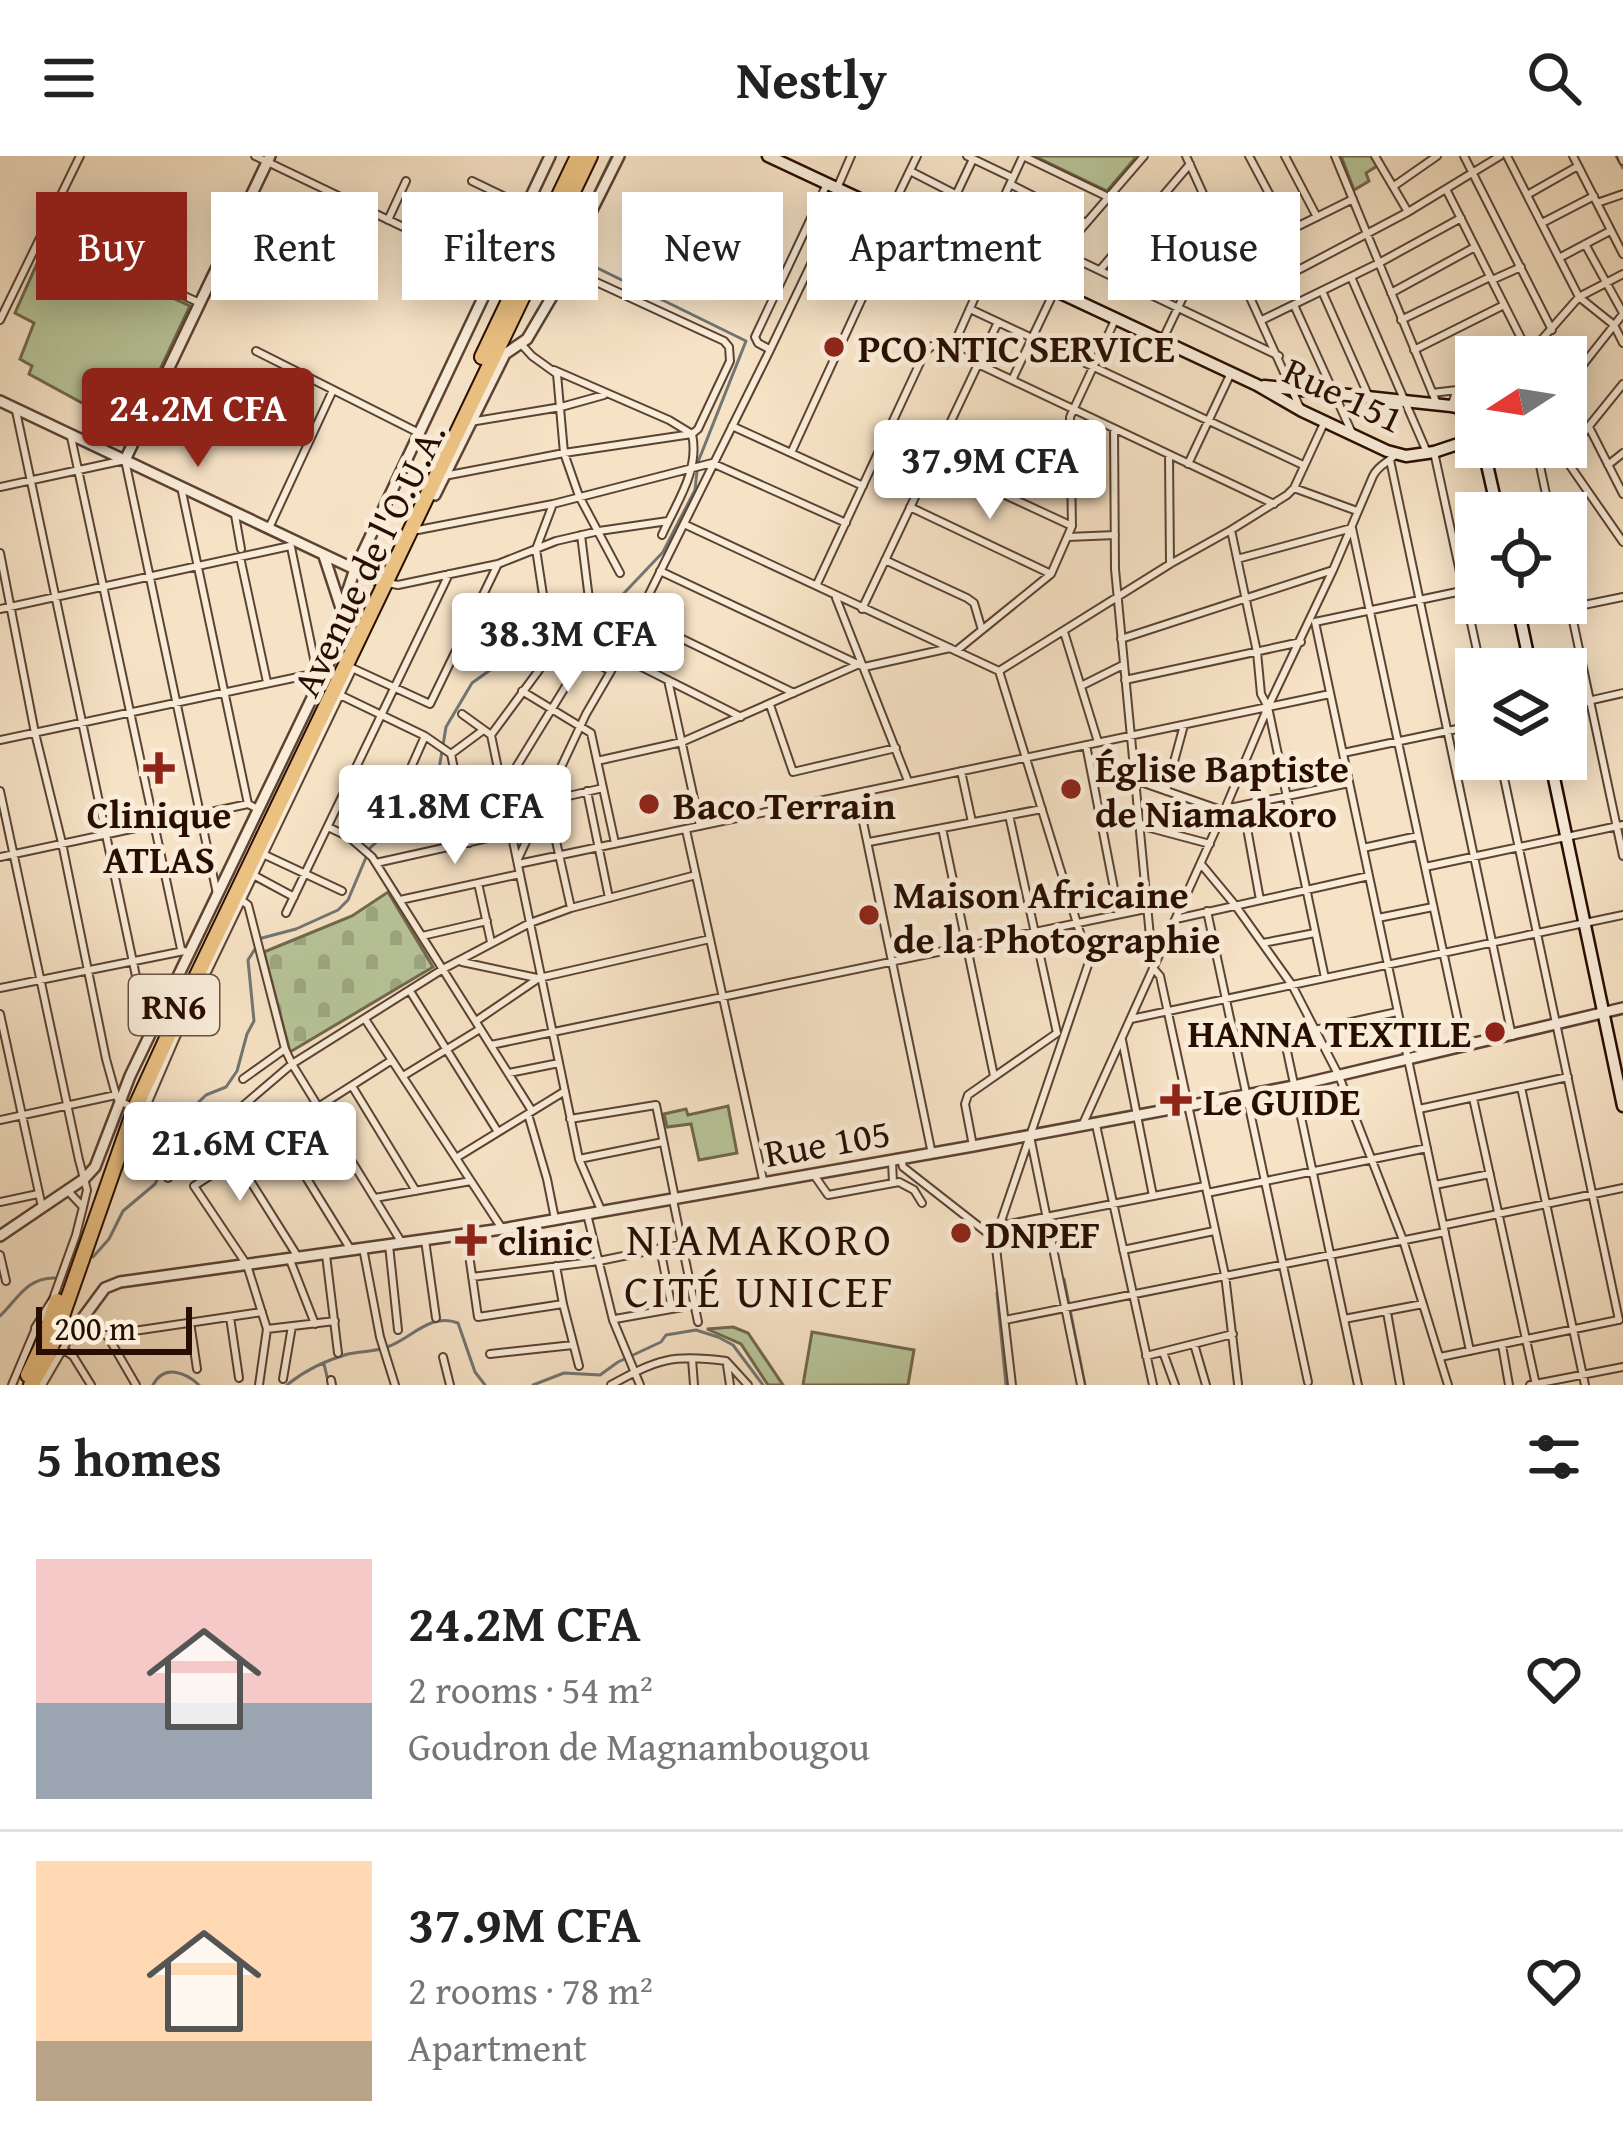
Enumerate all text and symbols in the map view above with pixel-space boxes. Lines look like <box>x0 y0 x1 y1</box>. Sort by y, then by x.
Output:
text: Nestly <box>736 39 887 118</box>
icon: menu <box>36 45 102 111</box>
icon: search <box>1521 45 1587 111</box>
chip: Buy <box>36 192 187 300</box>
chip: Rent <box>211 192 378 300</box>
chip: Filters <box>402 192 598 300</box>
chip: New <box>622 192 783 300</box>
chip: Apartment <box>807 192 1084 300</box>
chip: House <box>1108 192 1300 300</box>
place label: PCO NTIC SERVICE <box>858 319 1175 376</box>
marker: PCO NTIC SERVICE <box>821 334 847 360</box>
north arrow <box>1455 336 1587 468</box>
map controls <box>1455 336 1587 780</box>
street label: Rue 151 <box>1275 341 1413 447</box>
pin: 24.2M CFA <box>61 368 335 470</box>
text: 24.2M CFA <box>109 378 287 435</box>
street label: Avenue de l'O.U.A. <box>277 412 459 706</box>
pin: 37.9M CFA <box>853 420 1127 522</box>
text: 37.9M CFA <box>901 430 1079 487</box>
button: locate <box>1455 492 1587 624</box>
pin: 38.3M CFA <box>431 593 705 695</box>
text: 38.3M CFA <box>479 603 657 660</box>
button: layers <box>1455 648 1587 780</box>
place label: Église Baptiste de Niamakoro <box>1095 739 1349 841</box>
marker: Clinique ATLAS <box>143 752 175 784</box>
pin: 41.8M CFA <box>318 765 592 867</box>
text: 41.8M CFA <box>366 775 544 832</box>
place label: Baco Terrain <box>673 776 896 833</box>
marker: Église Baptiste de Niamakoro <box>1058 776 1084 802</box>
place label: Clinique ATLAS <box>87 785 231 887</box>
marker: Baco Terrain <box>636 791 662 817</box>
place label: Maison Africaine de la Photographie <box>893 865 1220 967</box>
marker: Maison Africaine de la Photographie <box>856 902 882 928</box>
road number: RN6 <box>129 975 219 1035</box>
place label: HANNA TEXTILE <box>1187 1004 1471 1061</box>
marker: HANNA TEXTILE <box>1482 1019 1508 1045</box>
place label: Le GUIDE <box>1203 1072 1361 1129</box>
marker: Le GUIDE <box>1160 1084 1192 1116</box>
pin: 21.6M CFA <box>103 1102 377 1204</box>
street label: Rue 105 <box>760 1103 894 1181</box>
text: 21.6M CFA <box>151 1112 329 1169</box>
place label: DNPEF <box>985 1205 1100 1262</box>
district label: NIAMAKORO CITÉ UNICEF <box>624 1206 896 1323</box>
place label: clinic <box>498 1212 593 1269</box>
marker: DNPEF <box>948 1220 974 1246</box>
marker: clinic <box>455 1224 487 1256</box>
scale bar <box>36 1301 192 1354</box>
text: 200 m <box>54 1304 136 1352</box>
text: 5 homes <box>36 1420 222 1495</box>
icon: filters <box>1521 1424 1587 1490</box>
text: 24.2M CFA <box>408 1585 641 1660</box>
icon: home <box>132 1607 276 1751</box>
icon: heart <box>1521 1646 1587 1712</box>
text: 2 rooms · 54 m² <box>408 1660 653 1717</box>
text: Goudron de Magnambougou <box>408 1717 870 1774</box>
text: 37.9M CFA <box>408 1886 641 1961</box>
icon: home <box>132 1909 276 2053</box>
icon: heart <box>1521 1948 1587 2014</box>
text: 2 rooms · 78 m² <box>408 1961 653 2018</box>
text: Apartment <box>408 2018 587 2075</box>

